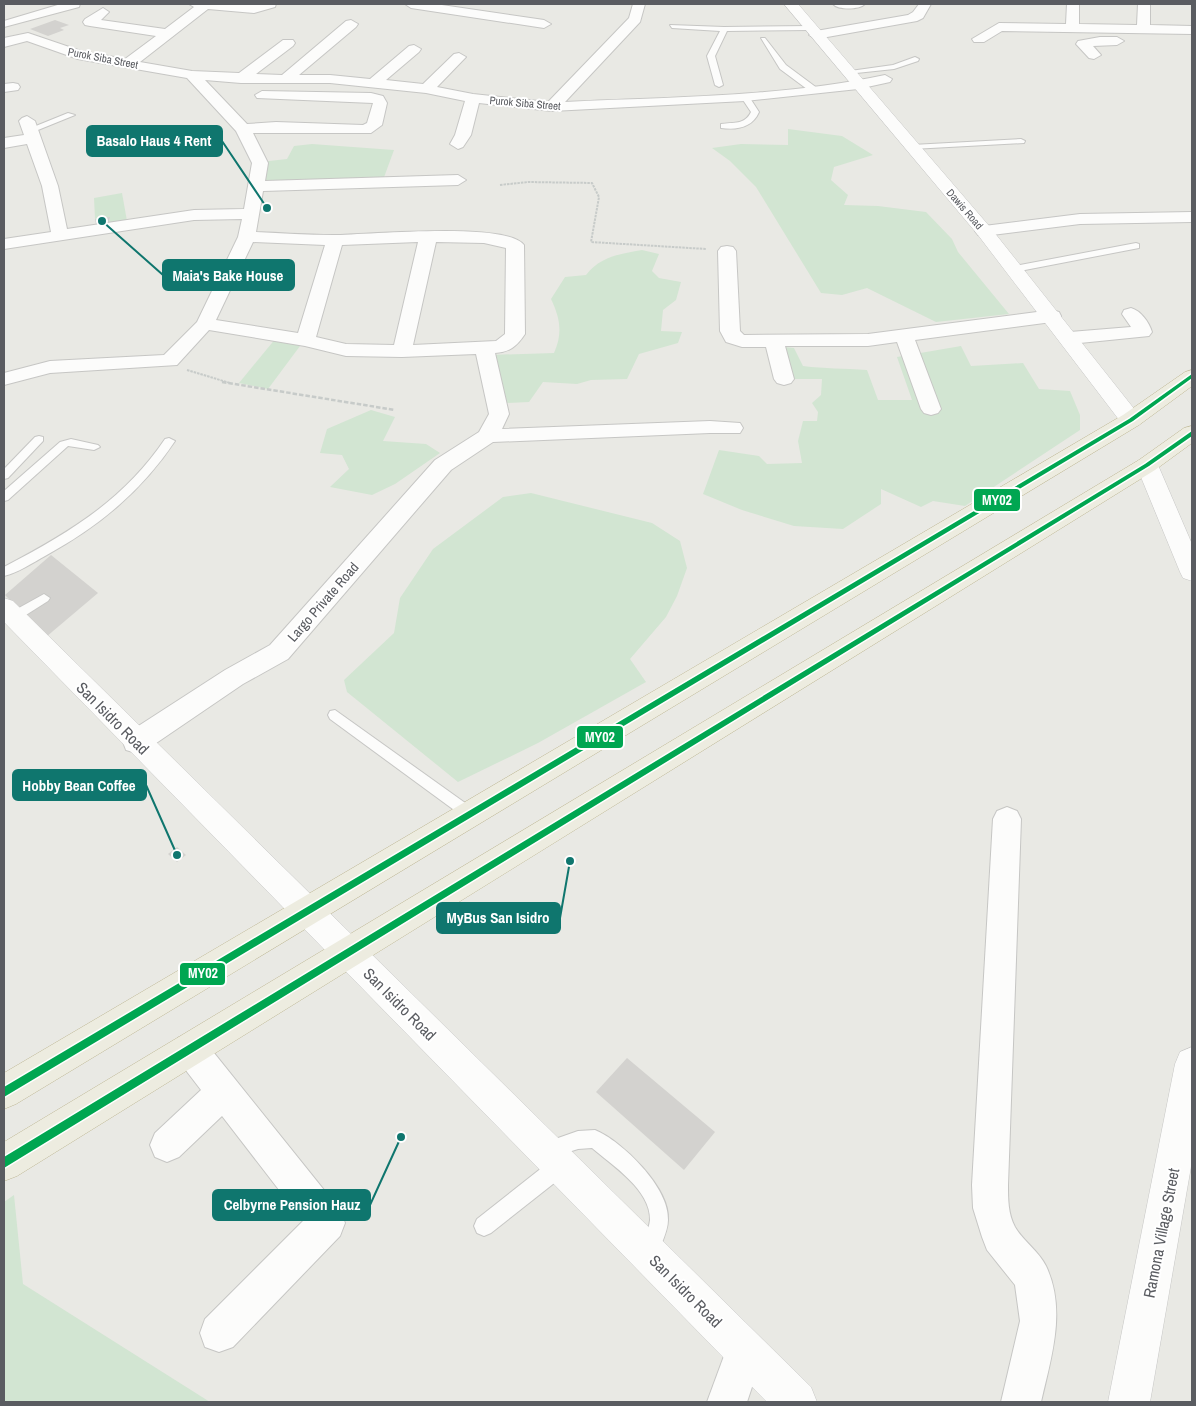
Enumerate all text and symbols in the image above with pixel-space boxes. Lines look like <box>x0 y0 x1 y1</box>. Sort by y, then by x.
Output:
street label: Purok Siba Street <box>67 44 140 72</box>
street label: Purok Siba Street <box>489 93 562 113</box>
callout: Basalo Haus 4 Rent <box>87 126 222 156</box>
text: Basalo Haus 4 Rent <box>97 130 211 151</box>
street label: Dawis Road <box>944 186 986 232</box>
callout: Maia's Bake House <box>163 260 294 290</box>
text: Maia's Bake House <box>173 265 284 286</box>
line badge: MY02 <box>973 488 1021 512</box>
text: MY02 <box>982 491 1012 509</box>
street label: Largo Private Road <box>284 559 362 645</box>
street label: San Isidro Road <box>72 677 154 759</box>
line badge: MY02 <box>576 725 624 749</box>
text: MY02 <box>585 728 615 746</box>
callout: Hobby Bean Coffee <box>13 770 146 800</box>
text: Hobby Bean Coffee <box>22 775 136 796</box>
callout: MyBus San Isidro <box>437 903 560 933</box>
text: MyBus San Isidro <box>446 907 550 928</box>
line badge: MY02 <box>179 962 226 986</box>
street label: San Isidro Road <box>359 963 441 1045</box>
text: MY02 <box>188 964 218 982</box>
street label: Ramona Village Street <box>1138 1166 1184 1300</box>
callout: Celbyrne Pension Hauz <box>213 1190 370 1220</box>
text: Celbyrne Pension Hauz <box>224 1194 360 1215</box>
street label: San Isidro Road <box>645 1250 727 1332</box>

